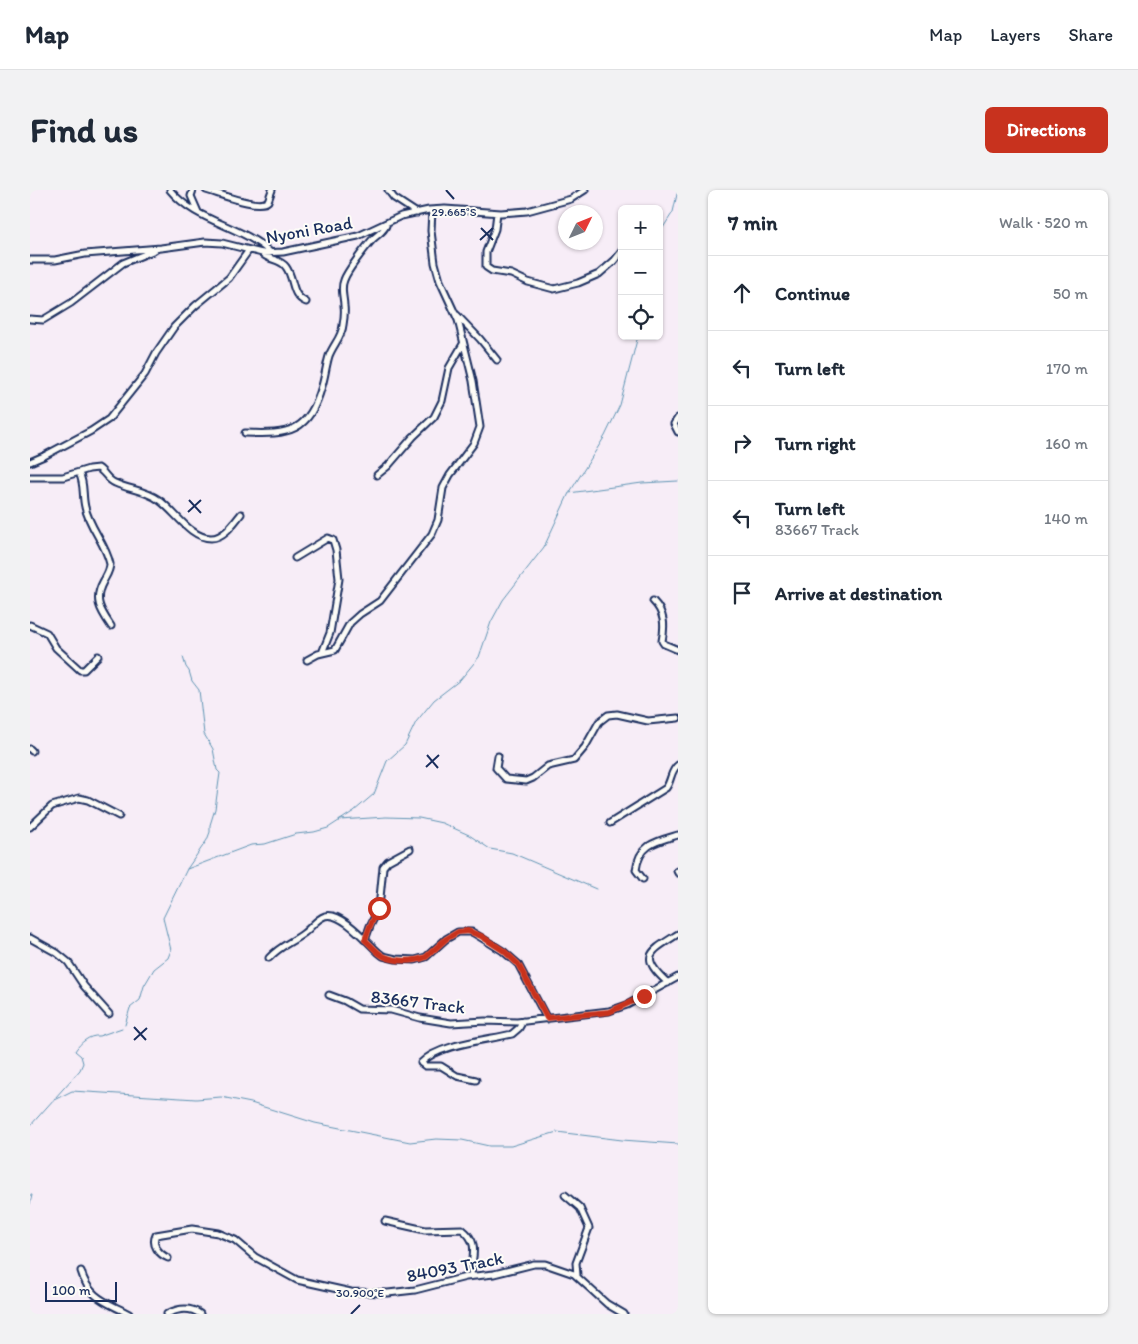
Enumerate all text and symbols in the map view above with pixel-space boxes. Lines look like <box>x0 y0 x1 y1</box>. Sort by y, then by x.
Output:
text: Map <box>25 20 69 49</box>
text: Map <box>929 24 962 46</box>
text: Layers <box>990 24 1040 46</box>
text: Share <box>1068 24 1113 46</box>
button: Directions <box>985 107 1108 153</box>
text: Find us <box>30 109 138 151</box>
text: 29.665°S <box>432 205 477 219</box>
north arrow <box>558 205 603 250</box>
map controls <box>618 205 663 340</box>
button: + <box>618 205 663 250</box>
text: 7 min <box>728 210 777 235</box>
street label: Nyoni Road <box>264 212 354 248</box>
text: Walk · 520 m <box>999 213 1088 232</box>
button: − <box>618 250 663 295</box>
icon: ahead <box>728 279 756 307</box>
text: Continue <box>775 282 850 305</box>
text: 50 m <box>1053 284 1088 303</box>
button: locate <box>618 295 663 340</box>
icon: left <box>728 354 756 382</box>
text: Turn left <box>775 357 845 380</box>
text: 170 m <box>1046 359 1088 378</box>
icon: right <box>728 429 756 457</box>
text: Turn right <box>775 432 856 455</box>
text: 160 m <box>1045 434 1088 453</box>
text: Turn left <box>775 497 845 520</box>
icon: left <box>728 504 756 532</box>
text: 140 m <box>1044 509 1088 528</box>
text: 83667 Track <box>775 520 859 539</box>
icon: arrive <box>728 579 756 607</box>
text: Arrive at destination <box>775 582 942 605</box>
route start <box>368 897 391 920</box>
street label: 83667 Track <box>370 985 467 1019</box>
route end <box>633 985 656 1008</box>
street label: 84093 Track <box>405 1247 506 1287</box>
scale bar <box>45 1279 118 1302</box>
text: 100 m <box>52 1282 91 1299</box>
text: 30.900°E <box>336 1286 384 1300</box>

